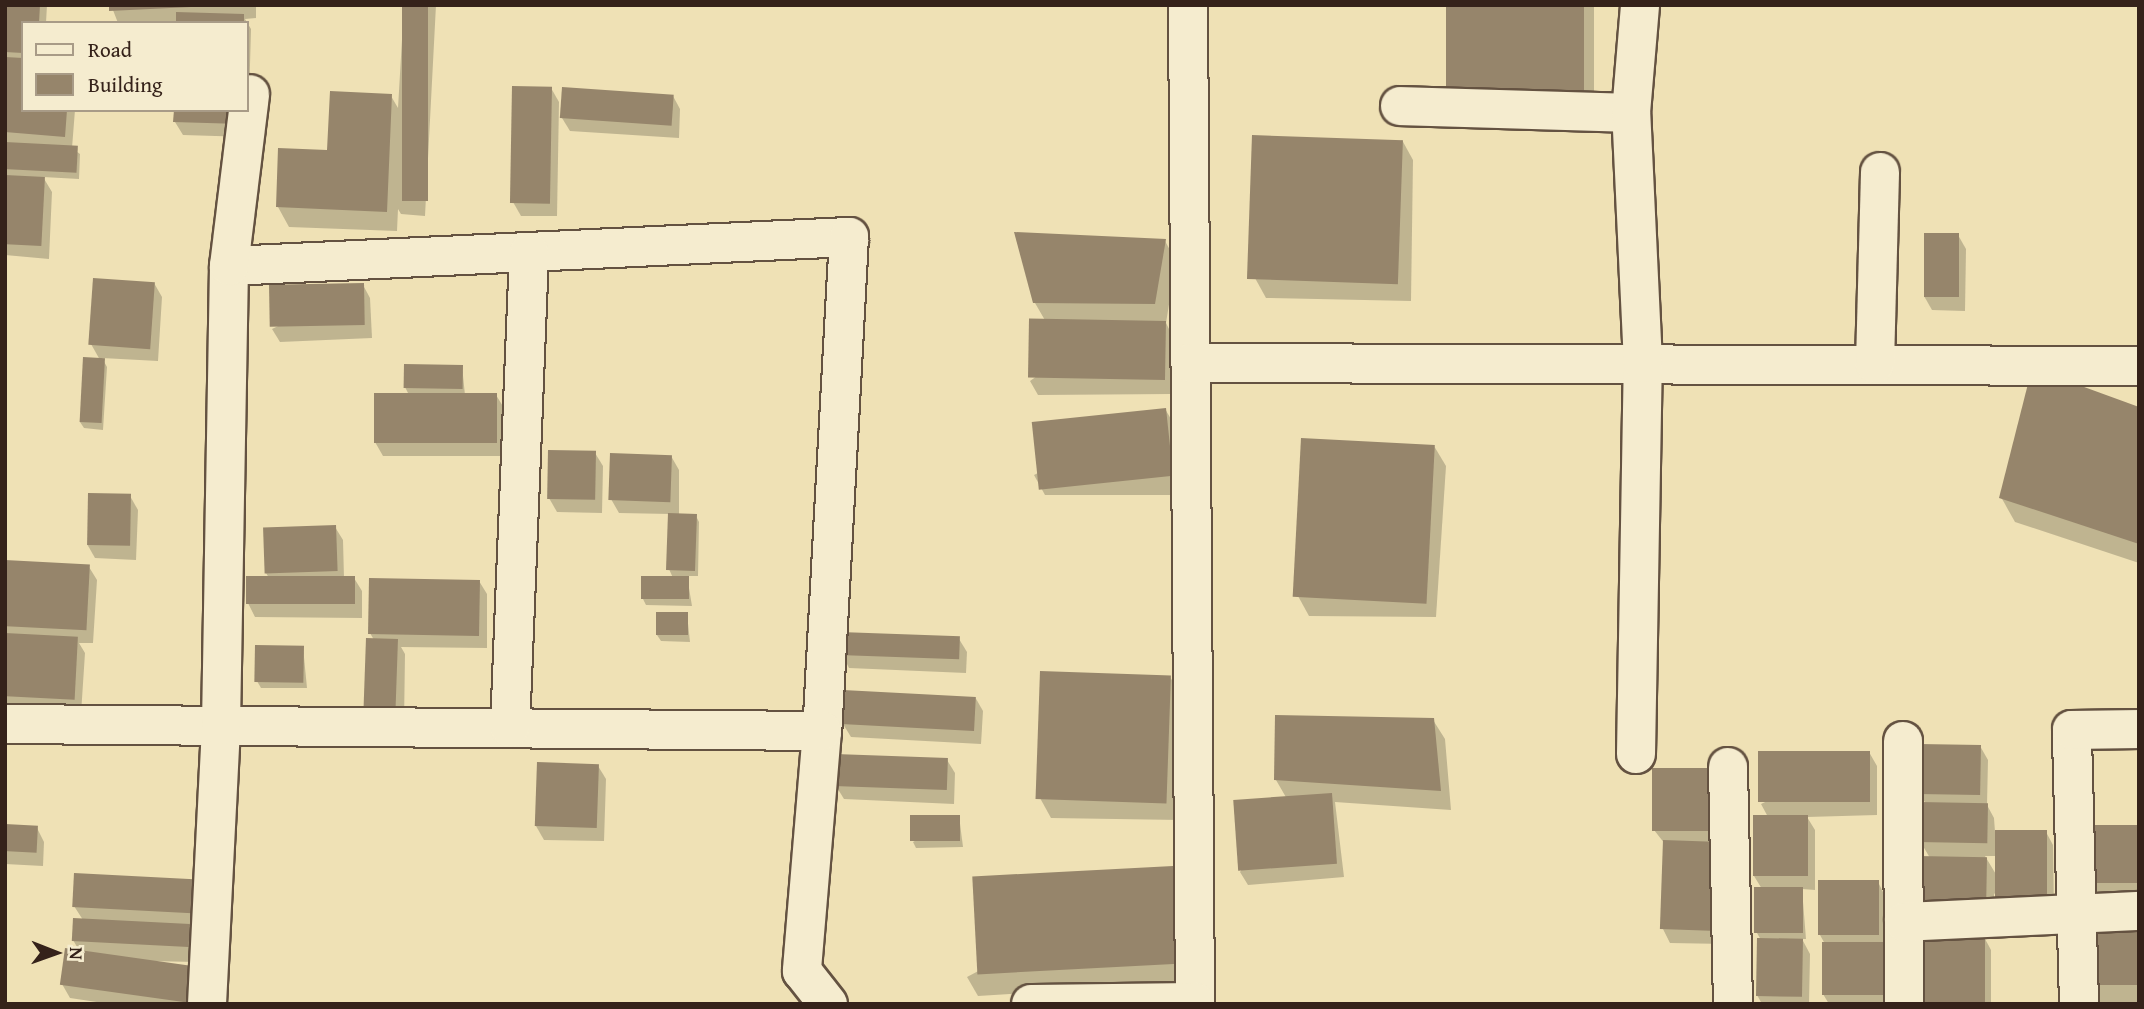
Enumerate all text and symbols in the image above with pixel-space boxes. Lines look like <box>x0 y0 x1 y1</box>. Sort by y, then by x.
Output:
legend <box>21 21 248 112</box>
text: Road <box>88 34 132 65</box>
text: Building <box>88 69 162 100</box>
north arrow <box>21 918 91 988</box>
text: N <box>63 947 91 960</box>

